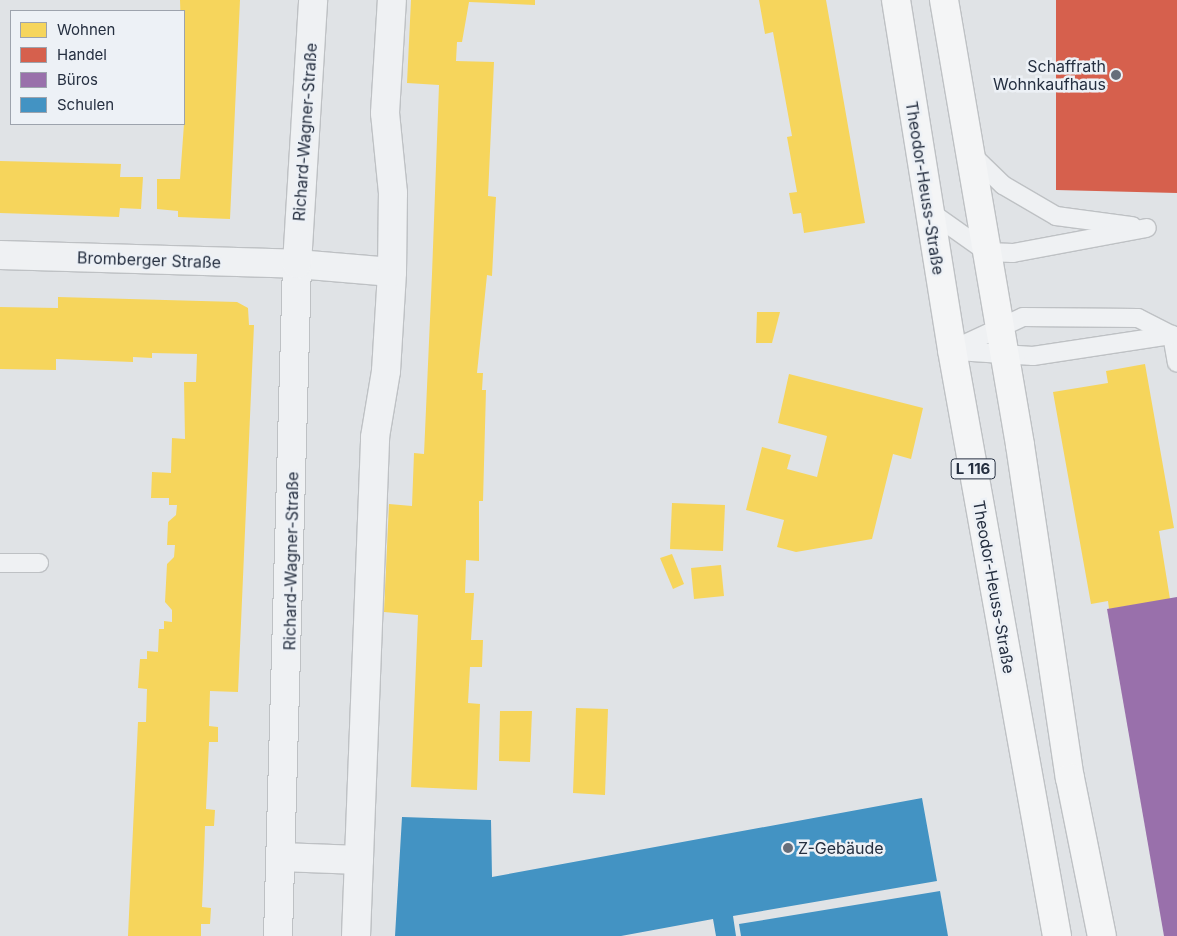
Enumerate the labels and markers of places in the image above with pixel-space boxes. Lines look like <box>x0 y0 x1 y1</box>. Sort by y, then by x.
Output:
place label: Schaffrath Wohnkaufhaus <box>993 56 1106 94</box>
marker: Schaffrath Wohnkaufhaus <box>1110 69 1122 81</box>
place label: Z-Gebäude <box>798 838 884 858</box>
marker: Z-Gebäude <box>782 842 794 854</box>

